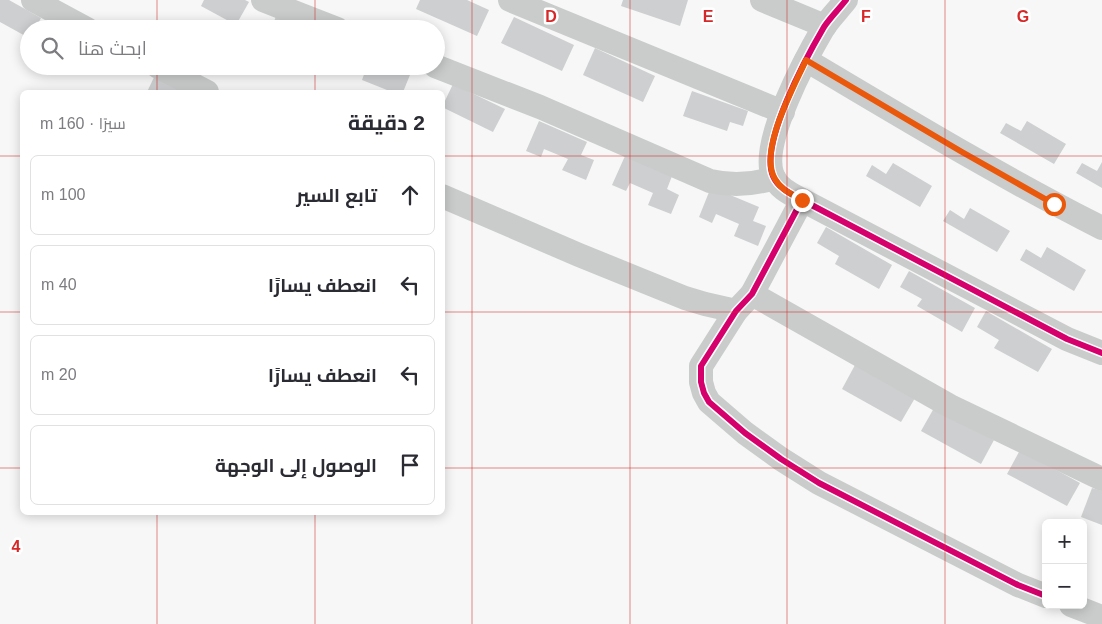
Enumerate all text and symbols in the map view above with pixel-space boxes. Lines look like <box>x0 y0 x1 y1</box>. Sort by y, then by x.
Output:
text: D <box>545 8 557 25</box>
text: E <box>703 8 714 25</box>
text: F <box>861 8 871 25</box>
text: G <box>1017 8 1029 25</box>
search box <box>20 20 445 75</box>
icon: search <box>38 34 66 62</box>
text: ابحث هنا <box>78 38 147 59</box>
text: 2 دقيقة <box>348 111 425 134</box>
text: سيرًا · 160 m <box>40 115 126 132</box>
icon: ahead <box>396 181 424 209</box>
text: تابع السير <box>296 185 377 206</box>
text: 100 m <box>41 186 85 203</box>
route end <box>791 189 814 212</box>
route start <box>1043 193 1066 216</box>
icon: left <box>396 271 424 299</box>
text: انعطف يسارًا <box>268 275 377 296</box>
text: 40 m <box>41 276 77 293</box>
icon: left <box>396 361 424 389</box>
text: انعطف يسارًا <box>268 365 377 386</box>
text: 20 m <box>41 366 77 383</box>
icon: arrive <box>396 451 424 479</box>
text: الوصول إلى الوجهة <box>215 455 377 476</box>
map controls <box>1042 519 1087 609</box>
button: + <box>1042 519 1087 564</box>
text: 4 <box>12 538 21 555</box>
button: − <box>1042 564 1087 609</box>

